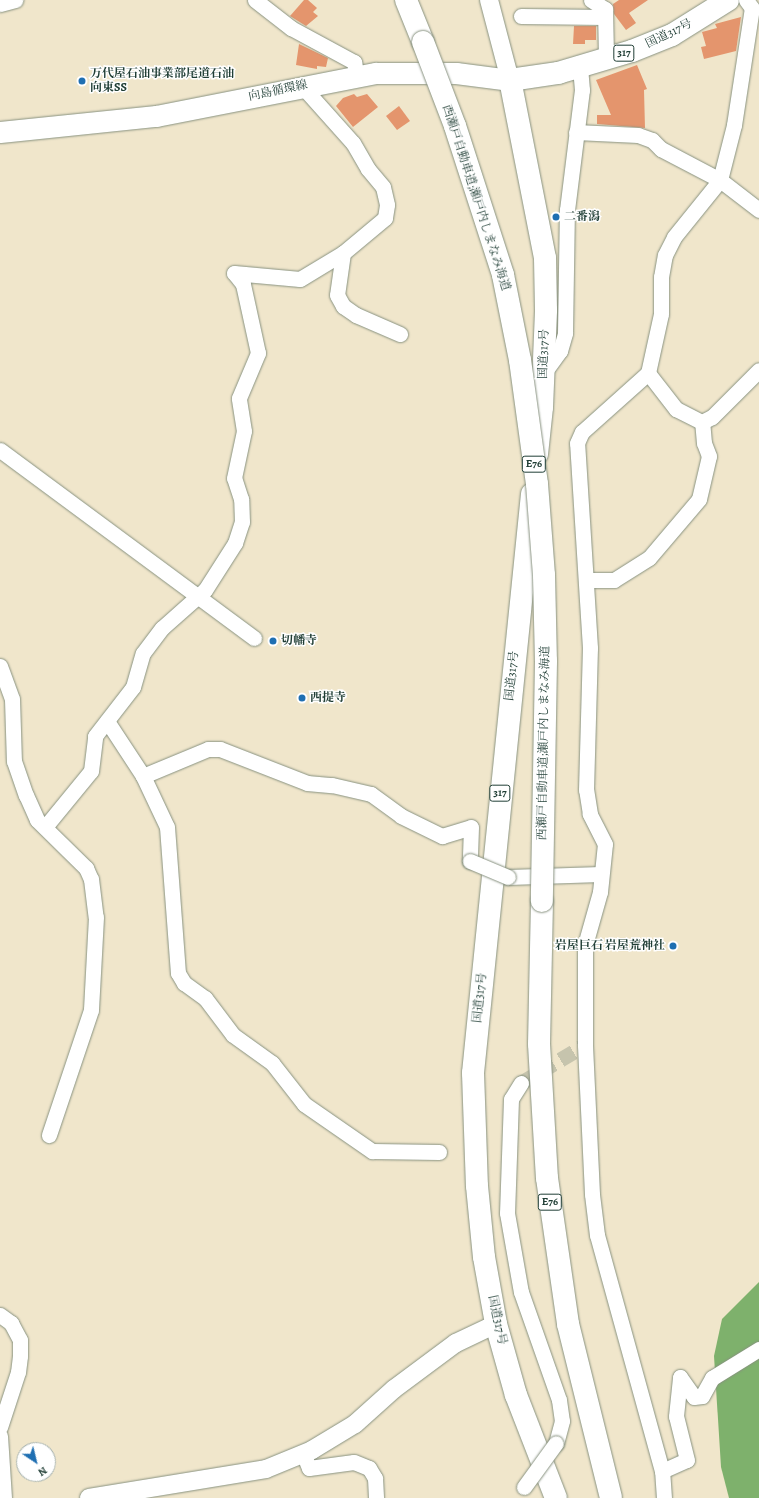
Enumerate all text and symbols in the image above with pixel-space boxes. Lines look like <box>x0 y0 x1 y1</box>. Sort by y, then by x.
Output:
street label: 国道317号 <box>643 17 695 51</box>
road number: 317 <box>613 44 635 62</box>
place label: 万代屋石油事業部尾道石油 向東SS <box>90 67 234 95</box>
marker: 万代屋石油事業部尾道石油 向東SS <box>77 76 87 86</box>
street label: 向島循環線 <box>247 78 309 104</box>
street label: 西瀬戸自動車道;瀬戸内しまなみ海道 <box>439 103 513 293</box>
place label: 二番潟 <box>564 210 600 224</box>
marker: 二番潟 <box>551 212 561 222</box>
street label: 国道317号 <box>536 329 552 379</box>
road number: E76 <box>521 455 547 473</box>
place label: 切幡寺 <box>281 634 317 648</box>
marker: 切幡寺 <box>268 636 278 646</box>
street label: 西瀬戸自動車道;瀬戸内しまなみ海道 <box>535 645 553 841</box>
street label: 国道317号 <box>502 650 522 702</box>
place label: 西提寺 <box>310 691 346 705</box>
marker: 西提寺 <box>297 693 307 703</box>
road number: 317 <box>489 784 511 802</box>
place label: 岩屋巨石 岩屋荒神社 <box>555 939 665 953</box>
marker: 岩屋巨石 岩屋荒神社 <box>668 941 678 951</box>
street label: 国道317号 <box>470 972 490 1024</box>
road number: E76 <box>537 1193 563 1211</box>
street label: 国道317号 <box>485 1294 509 1346</box>
north arrow <box>16 1442 56 1482</box>
text: N <box>35 1463 50 1480</box>

